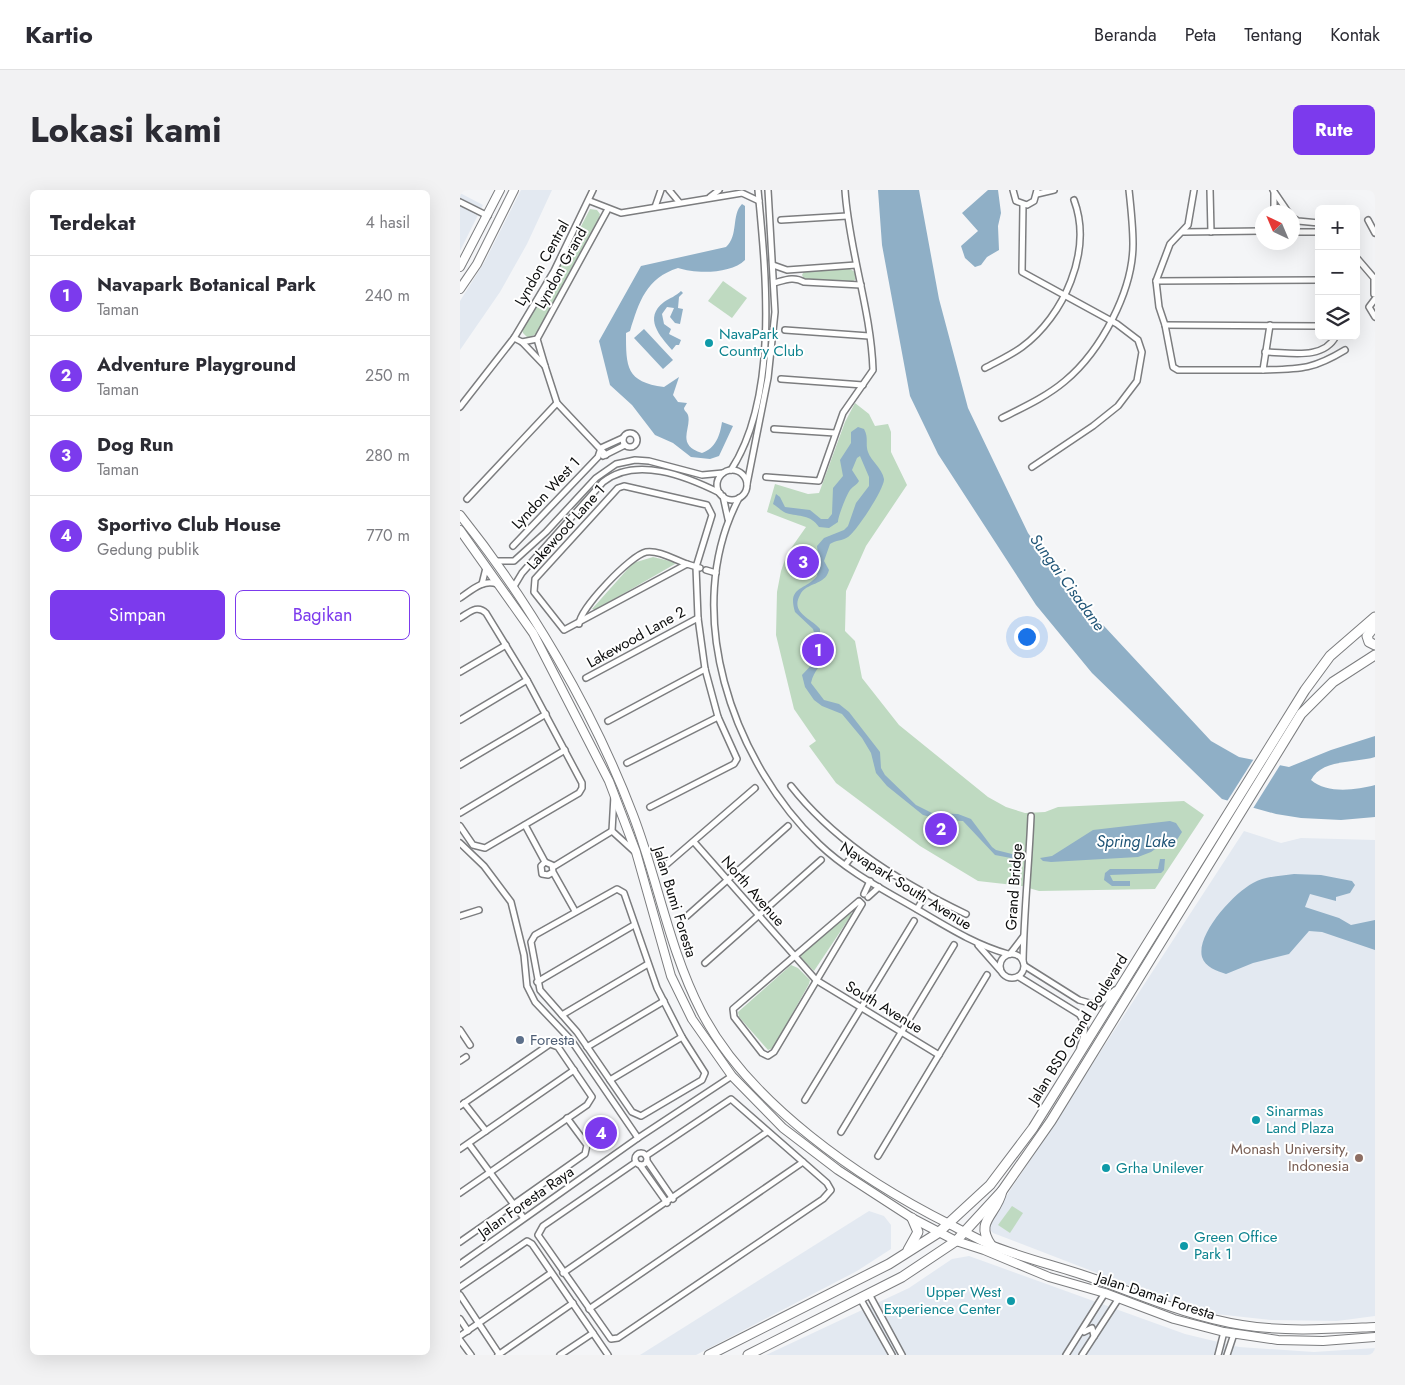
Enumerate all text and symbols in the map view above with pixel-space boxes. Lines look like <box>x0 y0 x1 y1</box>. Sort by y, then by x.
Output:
text: Kartio <box>25 17 93 52</box>
text: Beranda <box>1094 22 1157 48</box>
text: Peta <box>1185 22 1216 48</box>
text: Tentang <box>1244 22 1302 48</box>
text: Kontak <box>1330 22 1380 48</box>
text: Lokasi kami <box>30 105 222 155</box>
button: Rute <box>1293 105 1375 155</box>
north arrow <box>1255 205 1300 250</box>
map controls <box>1315 205 1360 340</box>
button: + <box>1315 205 1360 250</box>
text: Terdekat <box>50 208 135 238</box>
text: 4 hasil <box>365 211 410 234</box>
street label: Lyndon Central <box>509 216 575 310</box>
street label: Lyndon Grand <box>530 223 592 313</box>
button: − <box>1315 250 1360 295</box>
text: Navapark Botanical Park <box>97 271 316 298</box>
text: 1 <box>62 284 70 307</box>
text: 240 m <box>365 284 410 307</box>
button: layers <box>1315 295 1360 340</box>
text: Taman <box>97 298 139 321</box>
place label: NavaPark Country Club <box>719 323 804 362</box>
marker: NavaPark Country Club <box>703 337 715 349</box>
text: Adventure Playground <box>97 351 296 378</box>
text: 2 <box>61 364 71 387</box>
text: 250 m <box>365 364 410 387</box>
text: Taman <box>97 378 139 401</box>
text: Dog Run <box>97 431 174 458</box>
text: 3 <box>61 444 71 467</box>
text: 280 m <box>365 444 410 467</box>
street label: Lyndon West 1 <box>507 452 585 534</box>
text: Taman <box>97 458 139 481</box>
street label: Lakewood Lane 1 <box>522 479 610 575</box>
text: Sportivo Club House <box>97 511 281 538</box>
text: 4 <box>60 524 72 547</box>
text: 770 m <box>366 524 410 547</box>
water label: Sungai Cisadane <box>1025 529 1111 636</box>
text: Gedung publik <box>97 538 199 561</box>
pin: 3 <box>787 543 819 581</box>
button: Simpan <box>50 590 225 640</box>
button: Bagikan <box>235 590 410 640</box>
street label: Lakewood Lane 2 <box>583 601 689 673</box>
your location <box>1014 624 1040 650</box>
pin: 1 <box>802 631 834 669</box>
pin: 2 <box>925 810 957 848</box>
water label: Spring Lake <box>1097 830 1175 853</box>
street label: Navapark South Avenue <box>836 837 976 936</box>
street label: Jalan Bumi Foresta <box>647 842 702 960</box>
street label: Grand Bridge <box>1000 842 1028 931</box>
street label: North Avenue <box>716 851 790 931</box>
street label: Jalan BSD Grand Boulevard <box>1022 950 1133 1110</box>
street label: South Avenue <box>841 975 927 1039</box>
place label: Foresta <box>530 1029 575 1051</box>
marker: Foresta <box>514 1034 526 1046</box>
place label: Sinarmas Land Plaza <box>1266 1100 1334 1139</box>
pin: 4 <box>585 1114 617 1152</box>
marker: Sinarmas Land Plaza <box>1250 1114 1262 1126</box>
place label: Monash University, Indonesia <box>1231 1138 1349 1177</box>
marker: Monash University, Indonesia <box>1353 1152 1365 1164</box>
place label: Grha Unilever <box>1116 1157 1205 1179</box>
street label: Jalan Foresta Raya <box>472 1161 578 1244</box>
marker: Grha Unilever <box>1100 1162 1112 1174</box>
place label: Green Office Park 1 <box>1194 1226 1278 1265</box>
marker: Green Office Park 1 <box>1178 1240 1190 1252</box>
street label: Jalan Damai Foresta <box>1092 1266 1218 1326</box>
place label: Upper West Experience Center <box>884 1281 1002 1320</box>
marker: Upper West Experience Center <box>1005 1295 1017 1307</box>

